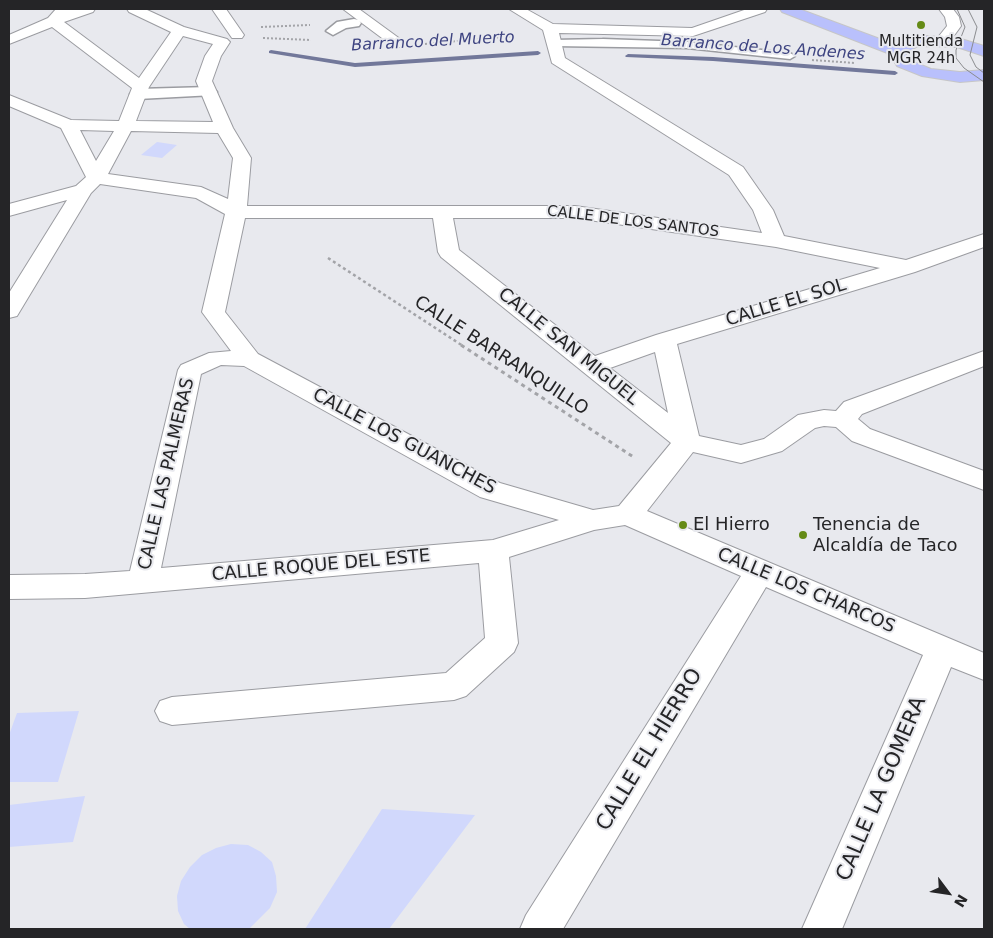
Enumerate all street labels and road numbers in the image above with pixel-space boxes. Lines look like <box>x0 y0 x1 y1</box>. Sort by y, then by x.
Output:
street label: CALLE DE LOS SANTOS <box>546 203 720 241</box>
street label: CALLE EL SOL <box>723 274 849 332</box>
street label: CALLE SAN MIGUEL <box>493 284 643 410</box>
street label: CALLE BARRANQUILLO <box>410 292 592 420</box>
street label: CALLE LAS PALMERAS <box>134 376 200 572</box>
street label: CALLE LOS GUANCHES <box>309 384 499 500</box>
street label: CALLE LOS CHARCOS <box>714 544 898 638</box>
street label: CALLE ROQUE DEL ESTE <box>211 546 431 586</box>
street label: CALLE EL HIERRO <box>592 664 708 836</box>
street label: CALLE LA GOMERA <box>832 693 932 885</box>

